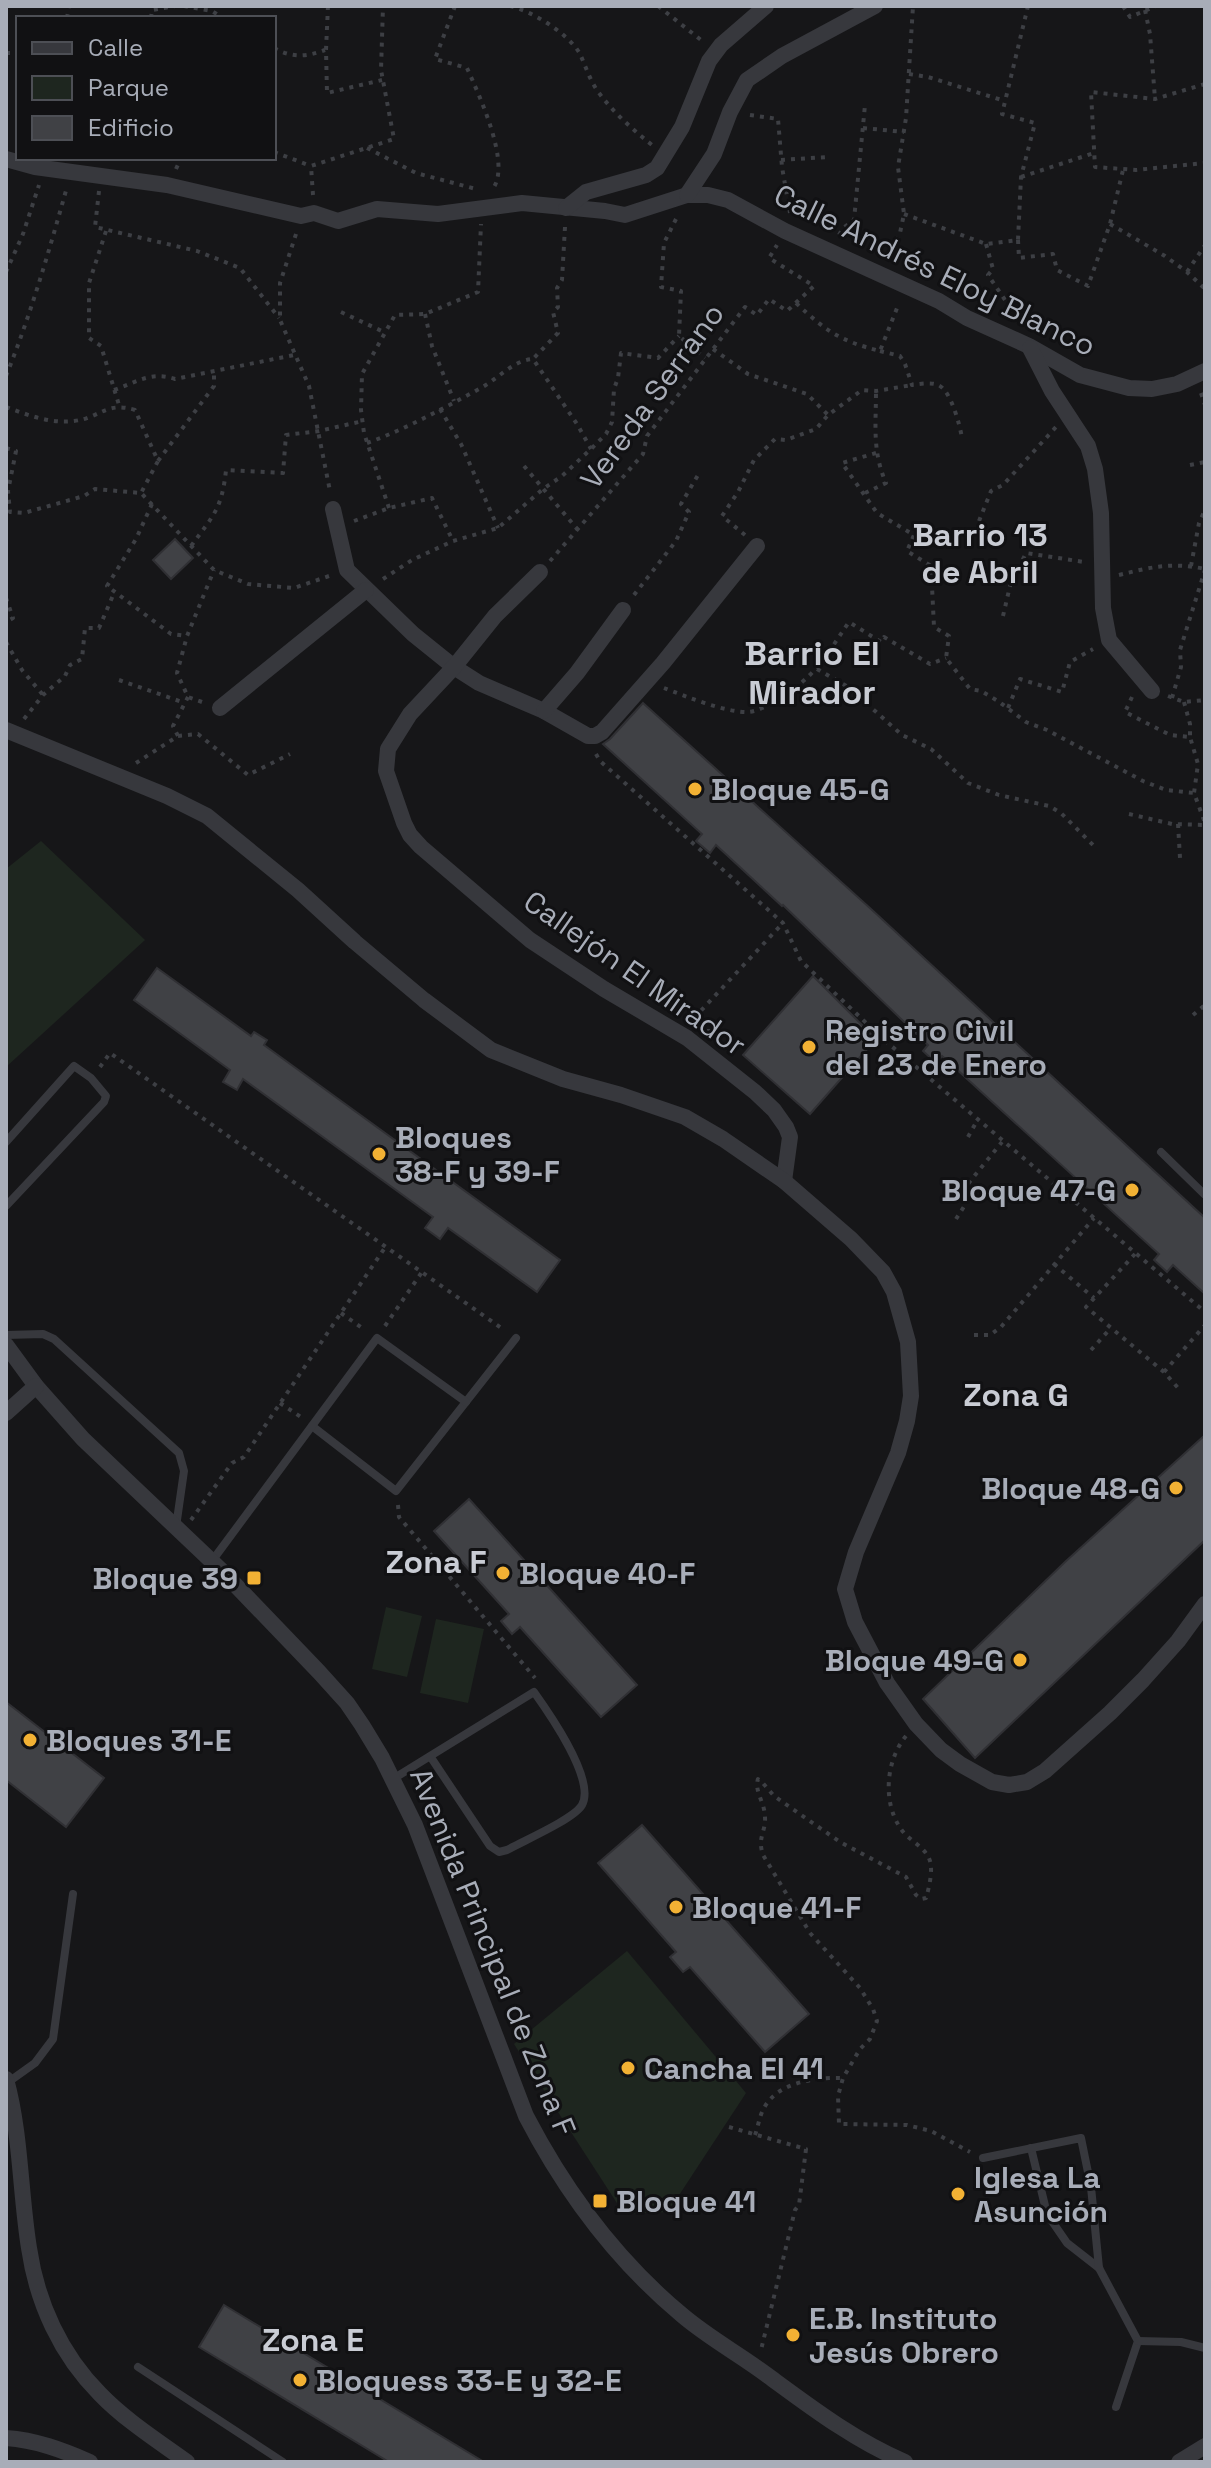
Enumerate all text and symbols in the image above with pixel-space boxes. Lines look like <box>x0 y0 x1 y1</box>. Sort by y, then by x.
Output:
legend <box>16 16 276 160</box>
text: Calle <box>88 32 143 63</box>
text: Parque <box>88 72 169 103</box>
text: Edificio <box>88 112 174 143</box>
street label: Calle Andrés Eloy Blanco <box>768 175 1102 365</box>
street label: Vereda Serrano <box>571 295 733 497</box>
district label: Barrio 13 de Abril <box>912 515 1048 592</box>
district label: Barrio El Mirador <box>744 632 880 714</box>
place label: Bloque 45-G <box>711 770 890 809</box>
marker: Bloque 45-G <box>686 780 704 798</box>
street label: Callejón El Mirador <box>516 882 754 1064</box>
place label: Registro Civil del 23 de Enero <box>825 1011 1047 1084</box>
marker: Registro Civil del 23 de Enero <box>800 1038 818 1056</box>
place label: Bloques 38-F y 39-F <box>395 1118 560 1191</box>
marker: Bloques 38-F y 39-F <box>370 1145 388 1163</box>
place label: Bloque 47-G <box>941 1171 1116 1210</box>
marker: Bloque 47-G <box>1123 1181 1141 1199</box>
district label: Zona G <box>963 1375 1069 1415</box>
place label: Bloque 48-G <box>981 1469 1160 1508</box>
marker: Bloque 48-G <box>1167 1479 1185 1497</box>
district label: Zona F <box>385 1542 487 1582</box>
place label: Bloque 40-F <box>519 1554 695 1593</box>
place label: Bloque 39 <box>92 1559 238 1598</box>
marker: Bloque 40-F <box>494 1564 512 1582</box>
marker: Bloque 39 <box>245 1569 263 1587</box>
place label: Bloque 49-G <box>825 1641 1004 1680</box>
marker: Bloque 49-G <box>1011 1651 1029 1669</box>
place label: Bloques 31-E <box>46 1721 231 1760</box>
marker: Bloques 31-E <box>21 1731 39 1749</box>
street label: Avenida Principal de Zona F <box>401 1762 585 2142</box>
place label: Bloque 41-F <box>692 1888 861 1927</box>
marker: Bloque 41-F <box>667 1898 685 1916</box>
place label: Cancha El 41 <box>644 2049 824 2088</box>
marker: Cancha El 41 <box>619 2059 637 2077</box>
place label: Iglesa La Asunción <box>974 2158 1108 2231</box>
place label: Bloque 41 <box>616 2182 756 2221</box>
marker: Iglesa La Asunción <box>949 2185 967 2203</box>
marker: Bloque 41 <box>591 2192 609 2210</box>
place label: E.B. Instituto Jesús Obrero <box>809 2299 999 2372</box>
district label: Zona E <box>262 2320 364 2360</box>
marker: E.B. Instituto Jesús Obrero <box>784 2326 802 2344</box>
place label: Bloquess 33-E y 32-E <box>316 2361 622 2400</box>
marker: Bloquess 33-E y 32-E <box>291 2371 309 2389</box>

